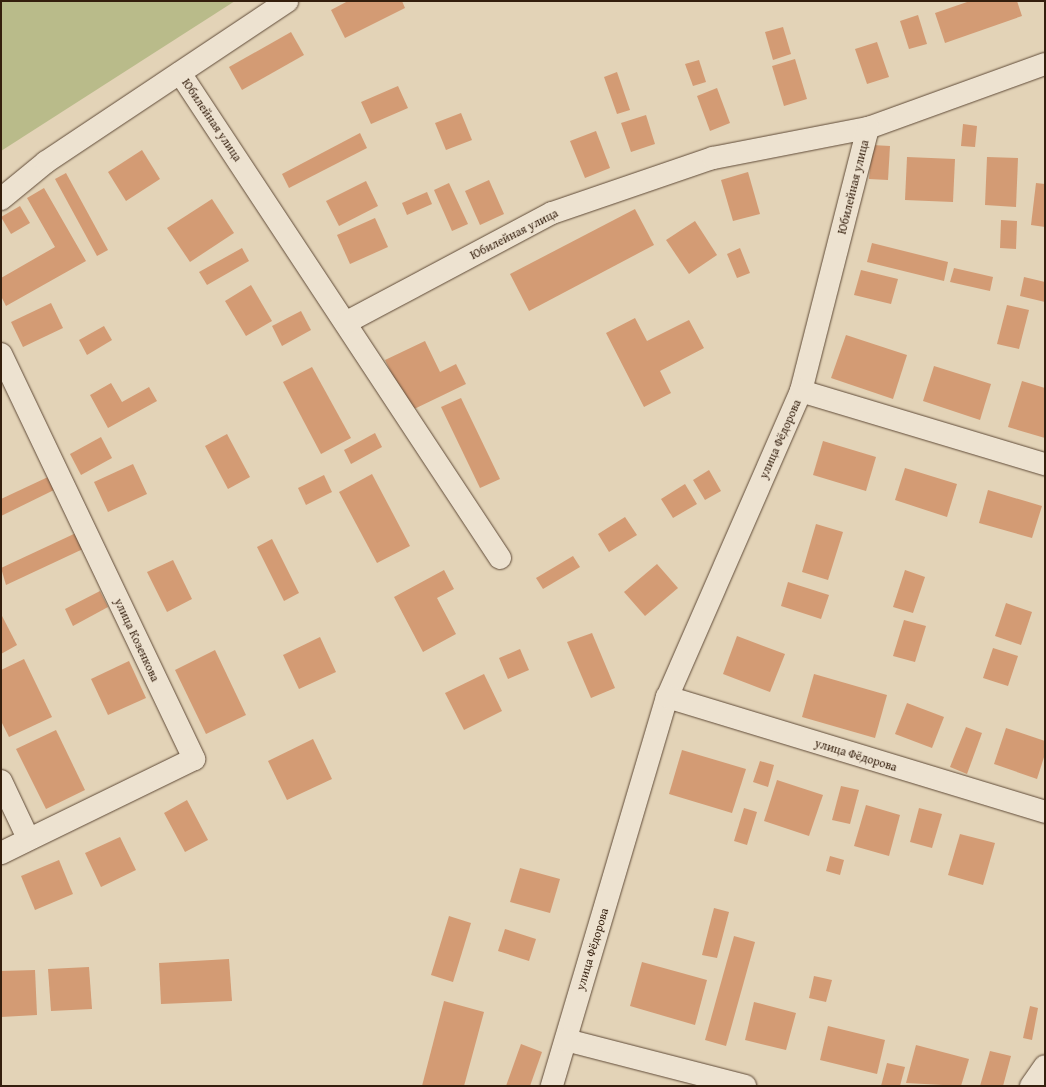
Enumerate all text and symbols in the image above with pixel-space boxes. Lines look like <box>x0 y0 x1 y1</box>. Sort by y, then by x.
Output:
street label: Юбилейная улица <box>179 76 245 164</box>
street label: Юбилейная улица <box>834 138 872 236</box>
street label: Юбилейная улица <box>468 206 560 262</box>
street label: улица Фёдорова <box>756 397 804 481</box>
street label: улица Козенкова <box>111 596 163 684</box>
street label: улица Фёдорова <box>813 736 899 774</box>
street label: улица Фёдорова <box>573 906 611 992</box>

